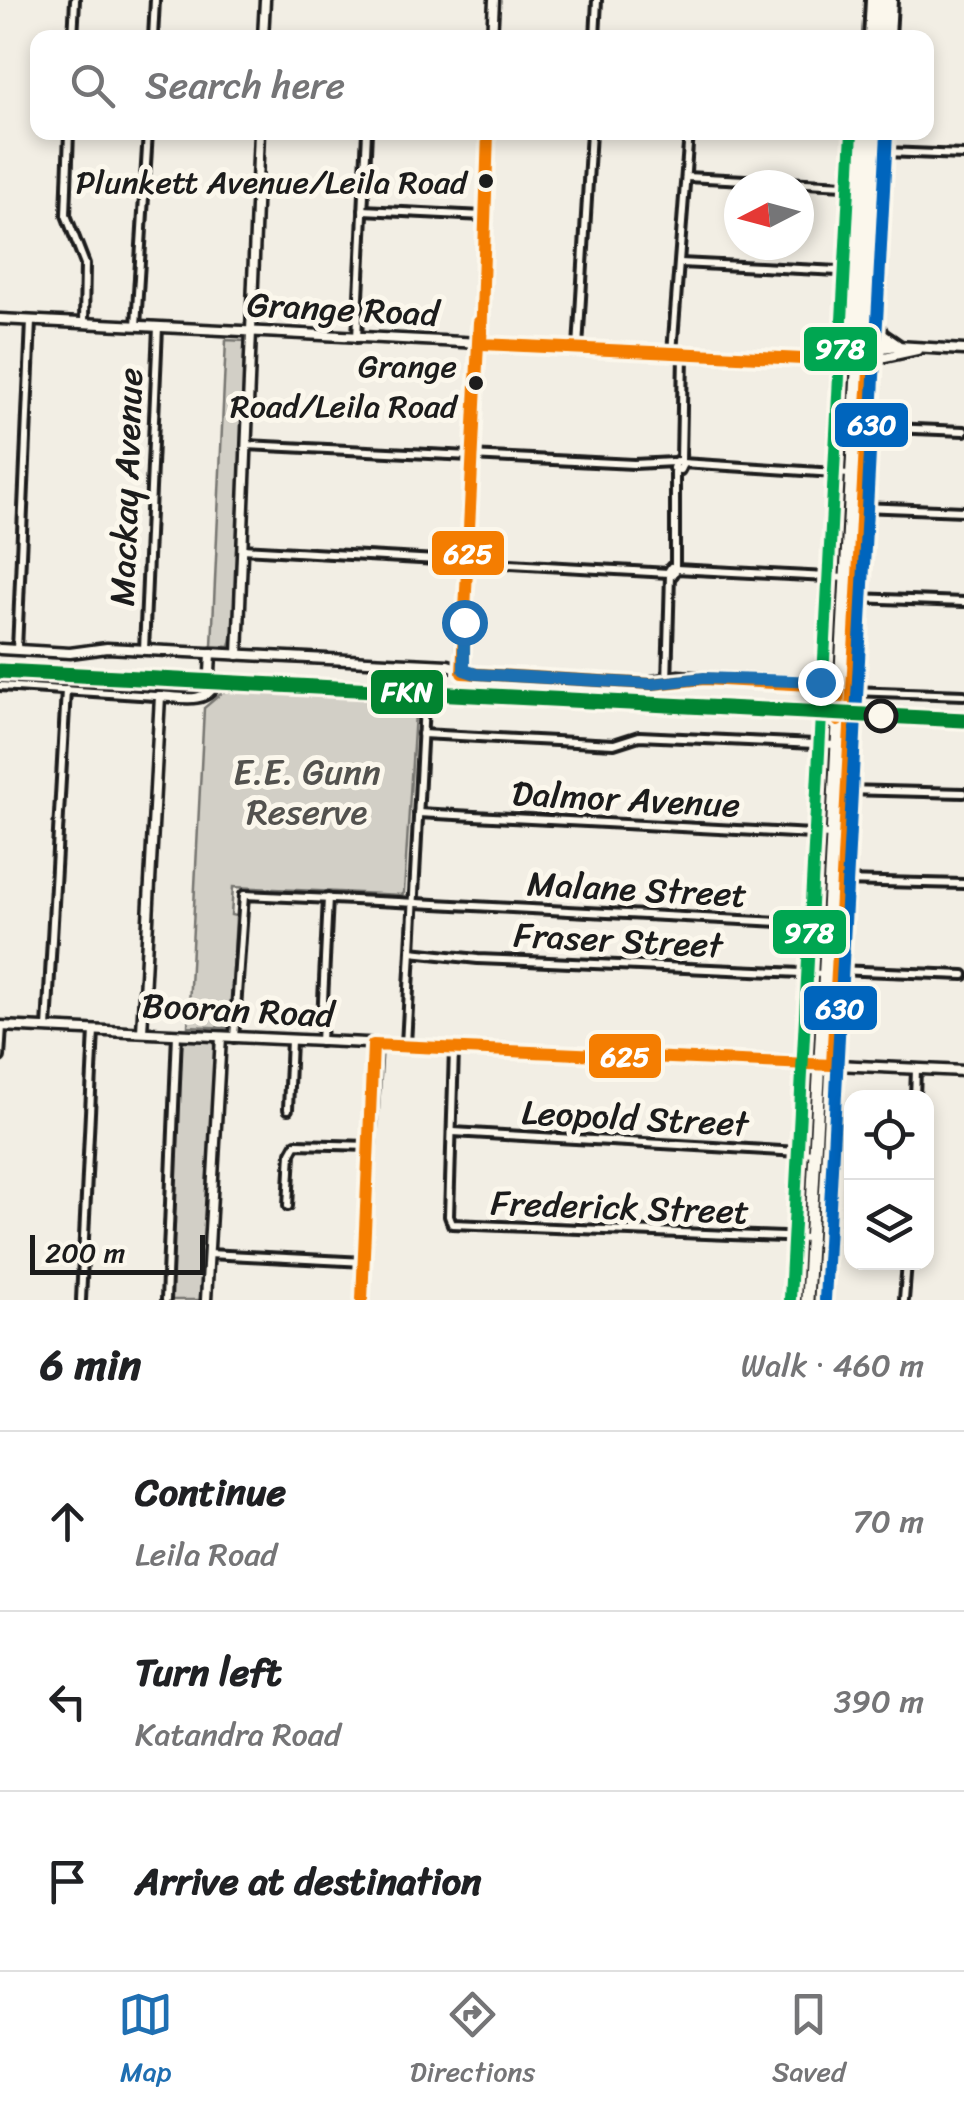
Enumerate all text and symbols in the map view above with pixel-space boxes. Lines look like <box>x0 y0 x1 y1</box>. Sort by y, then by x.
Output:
search box <box>30 30 934 140</box>
text: Search here <box>145 52 345 119</box>
icon: search <box>65 58 120 113</box>
place label: Plunkett Avenue/Leila Road <box>76 154 469 211</box>
north arrow <box>724 170 814 260</box>
marker: Plunkett Avenue/Leila Road <box>476 171 496 191</box>
street label: Grange Road <box>246 273 443 345</box>
text: 978 <box>815 324 865 373</box>
line badge: 978 <box>802 325 879 373</box>
place label: Grange Road/Leila Road <box>230 338 459 435</box>
street label: Mackay Avenue <box>91 367 161 607</box>
marker: Grange Road/Leila Road <box>466 373 486 393</box>
text: 630 <box>847 400 897 449</box>
line badge: 630 <box>833 401 910 449</box>
line badge: 625 <box>430 529 506 577</box>
text: 625 <box>442 529 493 578</box>
route start <box>442 600 488 646</box>
route end <box>798 660 844 706</box>
text: FKN <box>380 667 433 716</box>
line badge: FKN <box>369 668 445 716</box>
unlabelled marker <box>865 700 897 732</box>
park label: E.E. Gunn Reserve <box>233 741 381 843</box>
street label: Dalmor Avenue <box>510 762 742 836</box>
street label: Malane Street <box>525 852 749 926</box>
street label: Fraser Street <box>512 904 726 977</box>
line badge: 978 <box>771 908 848 956</box>
text: 978 <box>784 908 834 957</box>
street label: Booran Road <box>140 974 338 1046</box>
line badge: 630 <box>802 984 879 1032</box>
text: 630 <box>815 984 865 1033</box>
line badge: 625 <box>587 1032 663 1080</box>
text: 625 <box>599 1032 650 1081</box>
street label: Leopold Street <box>520 1081 752 1155</box>
map controls <box>844 1090 934 1270</box>
button: locate <box>844 1090 934 1180</box>
street label: Frederick Street <box>490 1172 750 1242</box>
button: layers <box>844 1180 934 1270</box>
text: 200 m <box>45 1228 125 1277</box>
scale bar <box>30 1230 205 1274</box>
text: 6 min <box>40 1328 141 1402</box>
text: Walk · 460 m <box>741 1337 924 1394</box>
text: Continue <box>135 1459 286 1526</box>
text: 70 m <box>853 1493 924 1550</box>
icon: ahead <box>40 1494 95 1549</box>
text: Leila Road <box>135 1526 277 1583</box>
text: Turn left <box>135 1639 281 1706</box>
text: 390 m <box>834 1673 924 1730</box>
icon: left <box>40 1674 95 1729</box>
text: Katandra Road <box>135 1706 341 1763</box>
text: Arrive at destination <box>135 1848 482 1915</box>
icon: arrive <box>40 1854 95 1909</box>
tab: Map <box>118 1987 173 2096</box>
tab: Directions <box>410 1987 535 2096</box>
tab: Saved <box>772 1987 846 2096</box>

